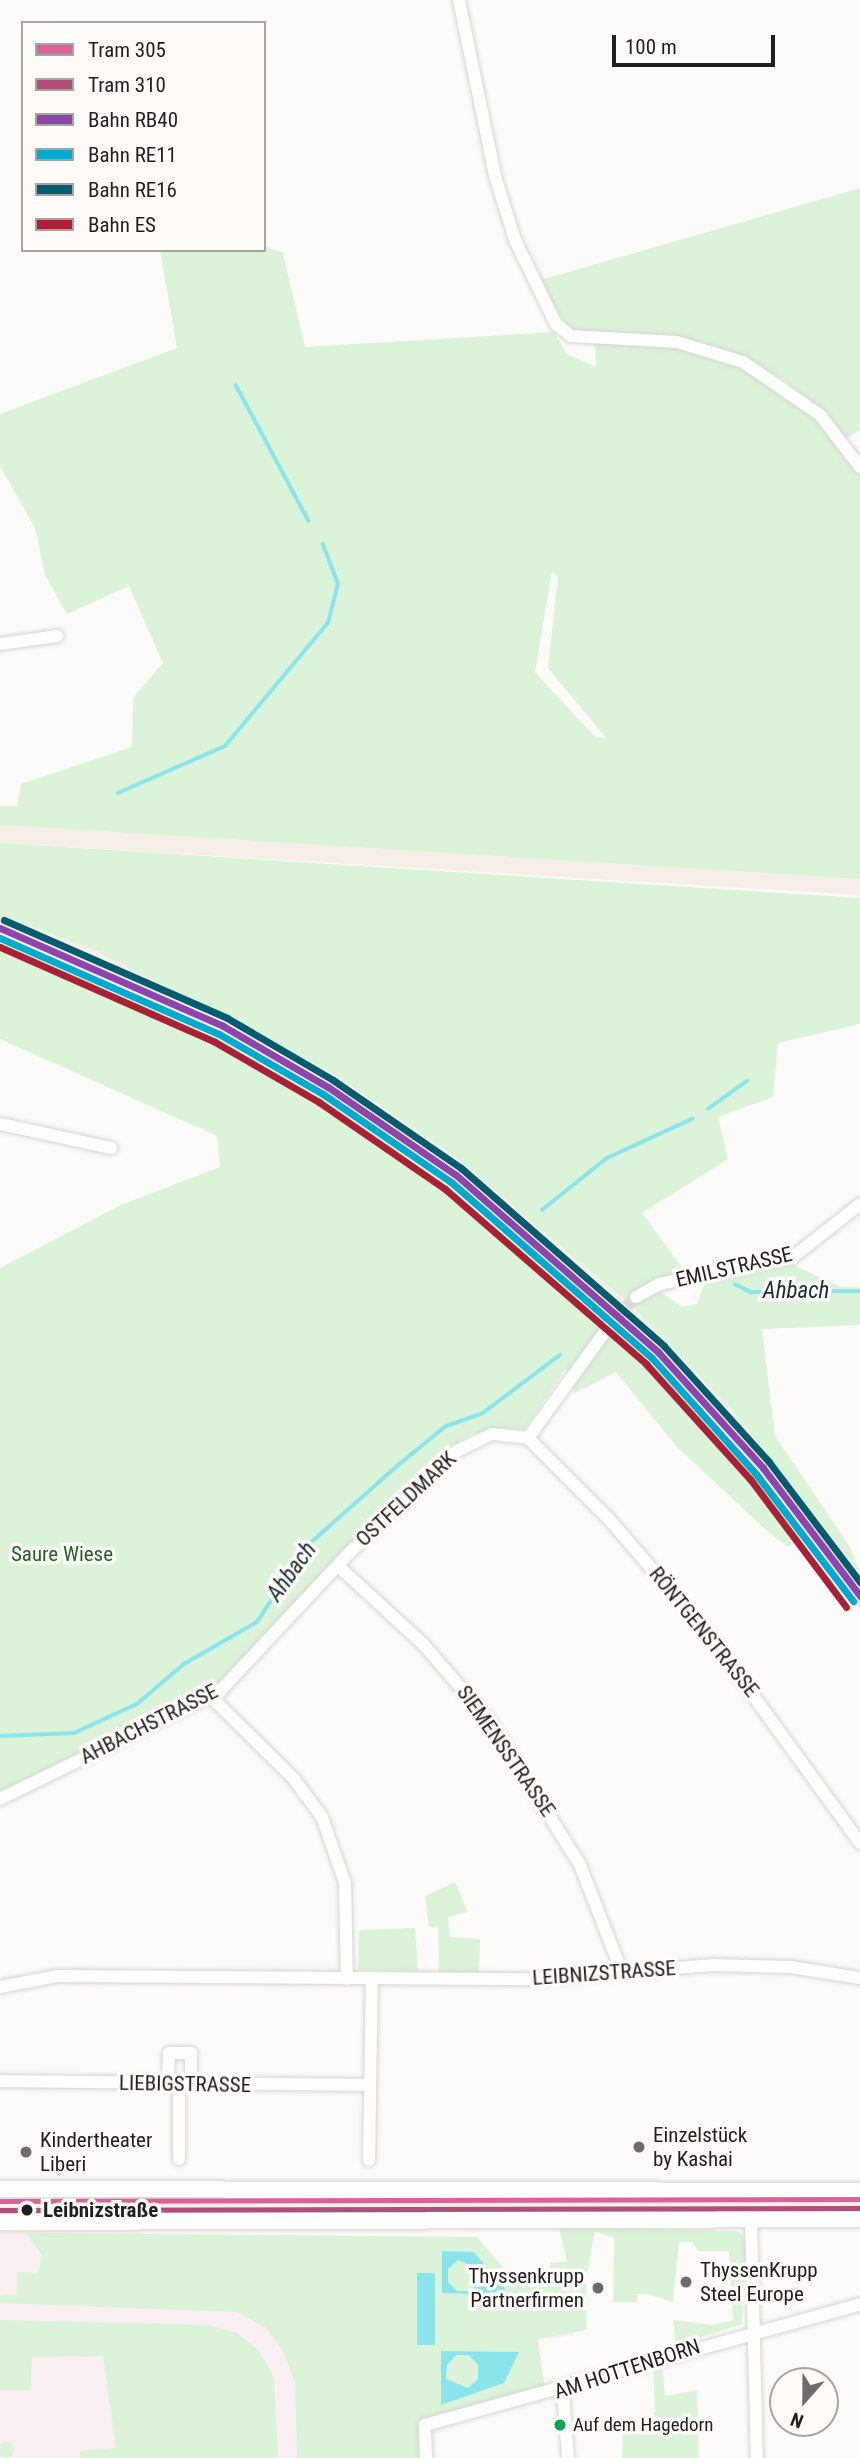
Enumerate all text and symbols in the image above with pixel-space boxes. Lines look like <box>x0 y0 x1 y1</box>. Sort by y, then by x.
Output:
legend <box>21 21 266 252</box>
scale bar <box>615 21 778 65</box>
text: 100 m <box>625 35 677 59</box>
text: Tram 305 <box>88 38 166 62</box>
text: Tram 310 <box>88 73 166 97</box>
text: Bahn RB40 <box>88 108 178 132</box>
text: Bahn RE11 <box>88 143 177 167</box>
text: Bahn RE16 <box>88 178 177 202</box>
text: Bahn ES <box>88 213 156 237</box>
street label: EMILSTRASSE <box>673 1241 795 1293</box>
water label: Ahbach <box>763 1277 829 1305</box>
street label: OSTFELDMARK <box>351 1446 461 1552</box>
water label: Ahbach <box>261 1537 323 1607</box>
park label: Saure Wiese <box>11 1541 113 1567</box>
street label: RÖNTGENSTRASSE <box>644 1562 764 1702</box>
street label: AHBACHSTRASSE <box>76 1679 222 1769</box>
street label: SIEMENSSTRASSE <box>451 1681 561 1821</box>
street label: LEIBNIZSTRASSE <box>531 1955 677 1991</box>
street label: LIEBIGSTRASSE <box>119 2070 251 2098</box>
place label: Einzelstück by Kashai <box>653 2122 747 2172</box>
place label: Kindertheater Liberi <box>40 2127 152 2177</box>
marker: Einzelstück by Kashai <box>631 2139 647 2155</box>
marker: Kindertheater Liberi <box>18 2144 34 2160</box>
place label: Leibnizstraße <box>43 2197 158 2223</box>
marker: Leibnizstraße <box>17 2200 37 2220</box>
place label: ThyssenKrupp Steel Europe <box>700 2257 818 2307</box>
place label: Thyssenkrupp Partnerfirmen <box>468 2263 584 2313</box>
marker: ThyssenKrupp Steel Europe <box>678 2274 694 2290</box>
marker: Thyssenkrupp Partnerfirmen <box>590 2280 606 2296</box>
street label: AM HOTTENBORN <box>551 2334 703 2404</box>
north arrow <box>769 2367 839 2437</box>
text: N <box>787 2407 807 2433</box>
place label: Auf dem Hagedorn <box>573 2414 714 2436</box>
marker: Auf dem Hagedorn <box>553 2418 567 2432</box>

